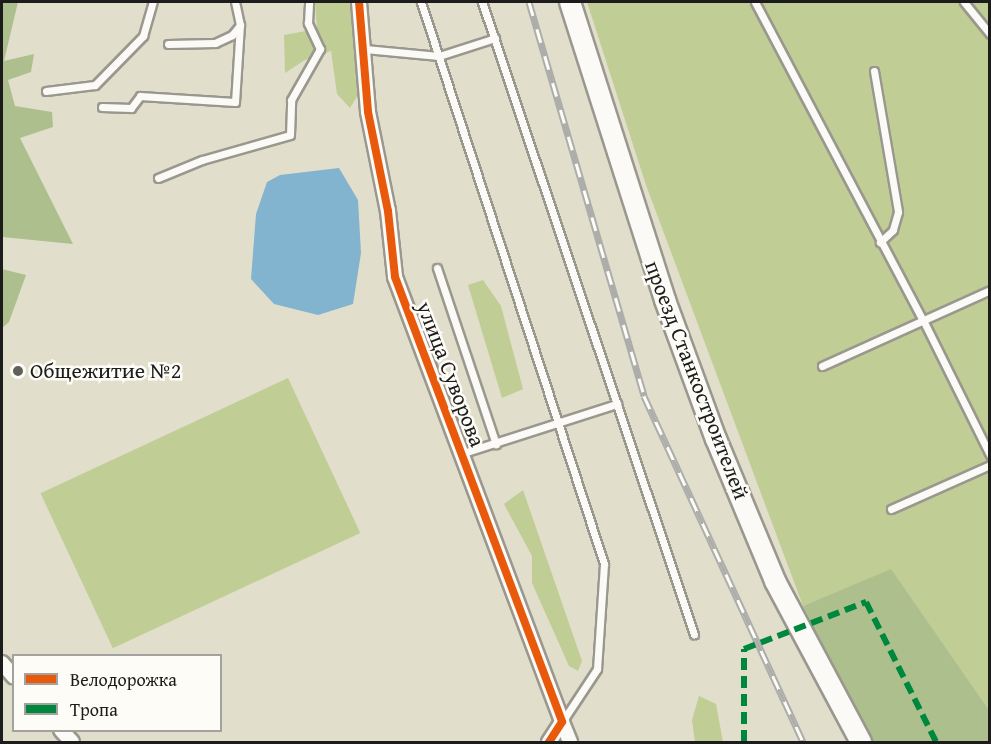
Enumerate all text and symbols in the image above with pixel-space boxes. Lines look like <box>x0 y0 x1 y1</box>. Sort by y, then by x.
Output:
street label: проезд Станкостроителей <box>639 257 755 503</box>
street label: улица Суворова <box>411 298 491 450</box>
place label: Общежитие №2 <box>30 358 181 384</box>
marker: Общежитие №2 <box>11 364 25 378</box>
legend <box>12 654 222 732</box>
text: Велодорожка <box>70 666 177 693</box>
text: Тропа <box>70 696 118 723</box>

